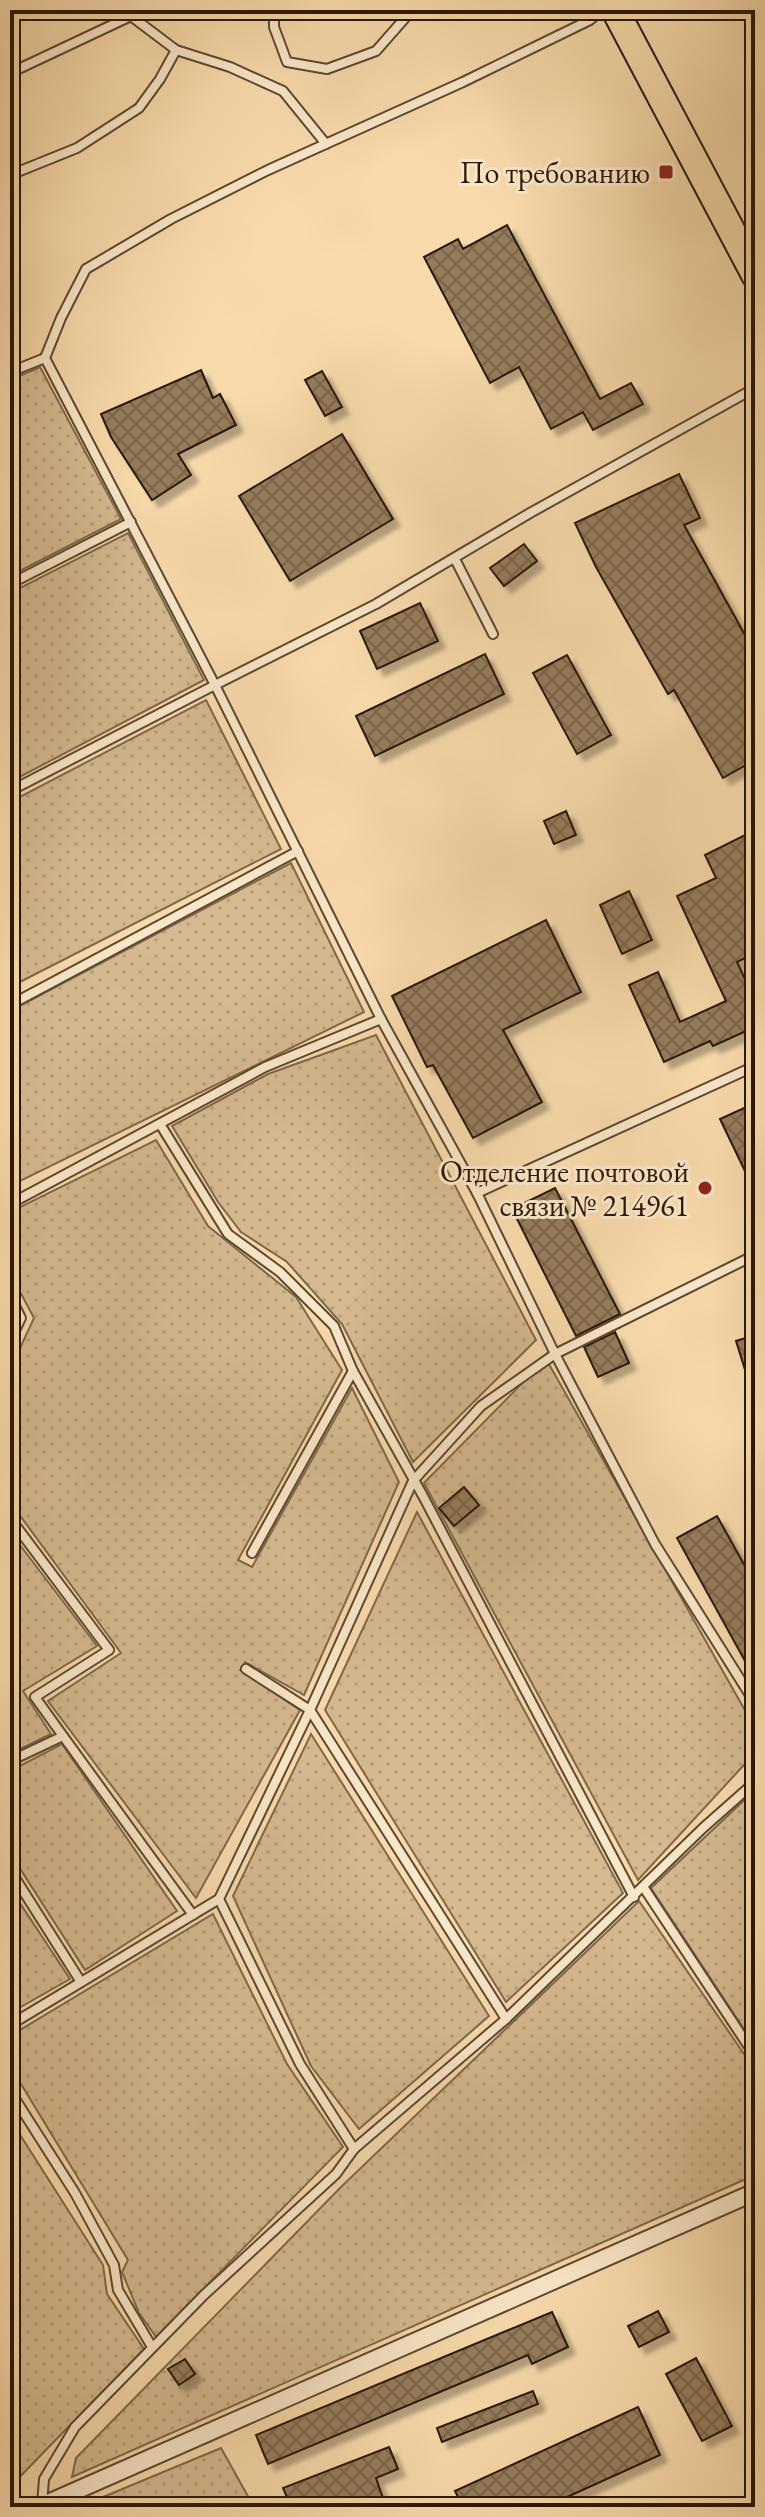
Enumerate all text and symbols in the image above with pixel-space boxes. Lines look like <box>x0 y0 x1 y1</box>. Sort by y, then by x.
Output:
place label: По требованию <box>460 153 650 192</box>
marker: По требованию <box>657 163 675 181</box>
place label: Отделение почтовой связи № 214961 <box>440 1152 689 1225</box>
marker: Отделение почтовой связи № 214961 <box>696 1179 714 1197</box>

